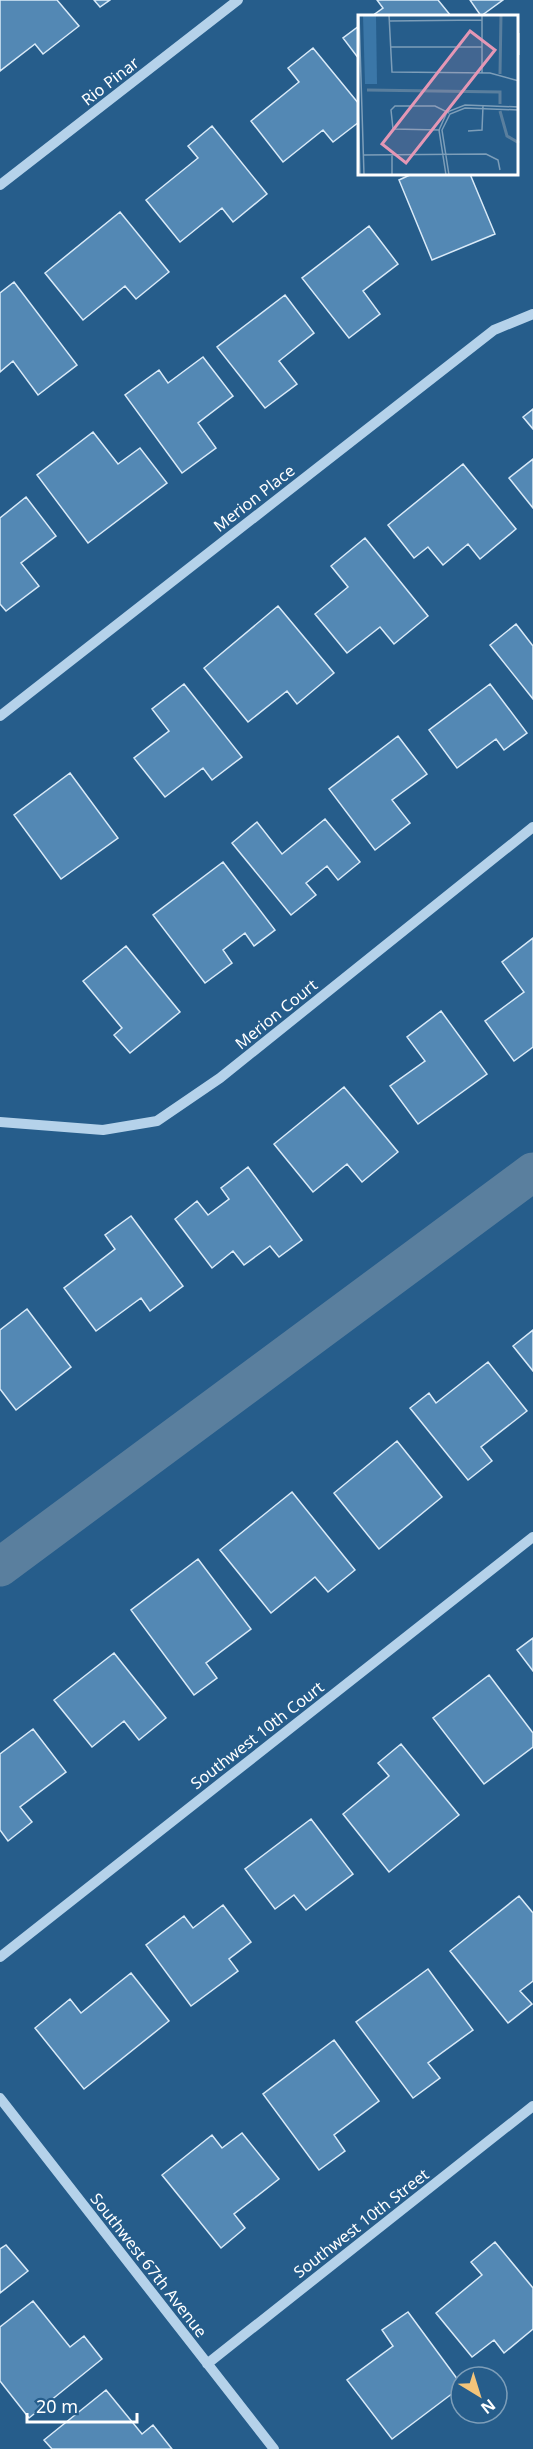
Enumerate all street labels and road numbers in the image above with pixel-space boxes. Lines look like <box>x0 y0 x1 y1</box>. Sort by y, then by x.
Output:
street label: Rio Pinar <box>77 51 144 110</box>
street label: Merion Place <box>209 459 299 537</box>
street label: Merion Court <box>230 974 322 1054</box>
street label: Southwest 10th Court <box>186 1676 328 1794</box>
street label: Southwest 10th Street <box>289 2163 433 2283</box>
street label: Southwest 67th Avenue <box>86 2188 212 2342</box>

